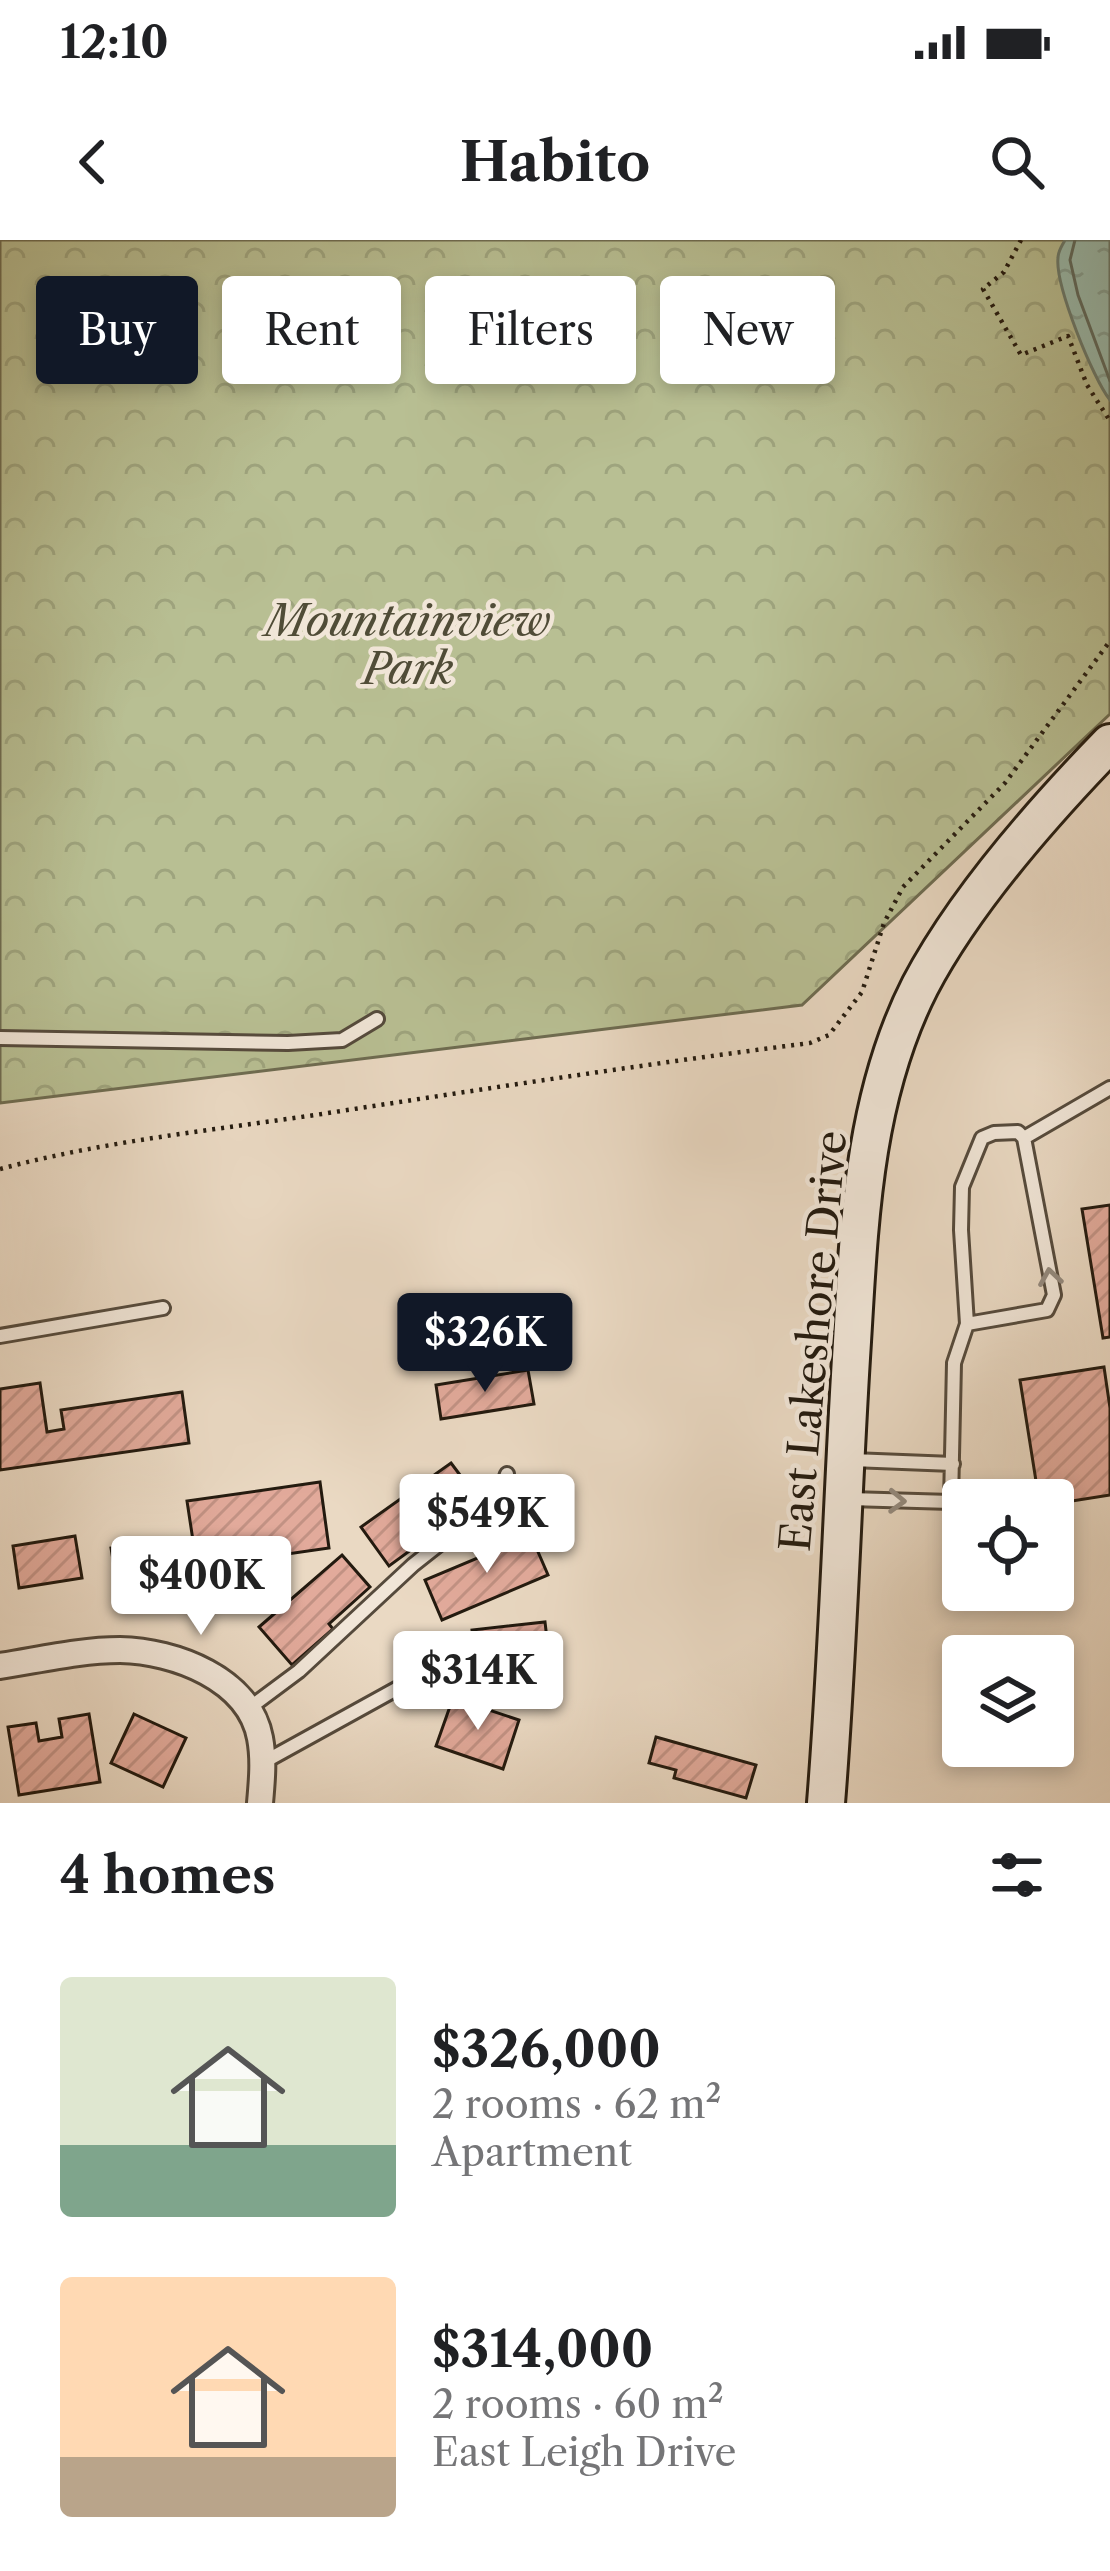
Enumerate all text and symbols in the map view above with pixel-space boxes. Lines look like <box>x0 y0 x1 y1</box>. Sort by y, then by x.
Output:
text: 12:10 <box>60 14 169 70</box>
icon: back <box>60 129 126 195</box>
text: Habito <box>460 129 650 195</box>
icon: search <box>984 129 1050 195</box>
chip: Buy <box>36 276 198 384</box>
chip: Rent <box>222 276 401 384</box>
chip: Filters <box>425 276 636 384</box>
chip: New <box>660 276 835 384</box>
park label: Mountainview Park <box>260 595 551 695</box>
street label: East Lakeshore Drive <box>769 1128 857 1554</box>
one-way arrow <box>1039 1267 1064 1287</box>
pin: $326K <box>401 1293 569 1395</box>
text: $326K <box>424 1308 546 1356</box>
pin: $549K <box>403 1474 571 1576</box>
map controls <box>942 1479 1074 1767</box>
button: locate <box>942 1479 1074 1611</box>
one-way arrow <box>888 1488 907 1514</box>
text: $549K <box>427 1489 547 1537</box>
pin: $400K <box>117 1536 285 1638</box>
text: $400K <box>138 1551 264 1599</box>
pin: $314K <box>394 1631 562 1733</box>
button: layers <box>942 1635 1074 1767</box>
text: $314K <box>420 1646 536 1694</box>
icon: filters <box>984 1842 1050 1908</box>
text: 4 homes <box>60 1844 275 1906</box>
text: $326,000 <box>432 2018 661 2080</box>
icon: home <box>156 2025 300 2169</box>
text: 2 rooms · 62 m² <box>432 2080 722 2128</box>
text: Apartment <box>432 2128 632 2176</box>
text: $314,000 <box>432 2318 653 2380</box>
icon: home <box>156 2325 300 2469</box>
text: 2 rooms · 60 m² <box>432 2380 724 2428</box>
text: East Leigh Drive <box>432 2428 736 2476</box>

